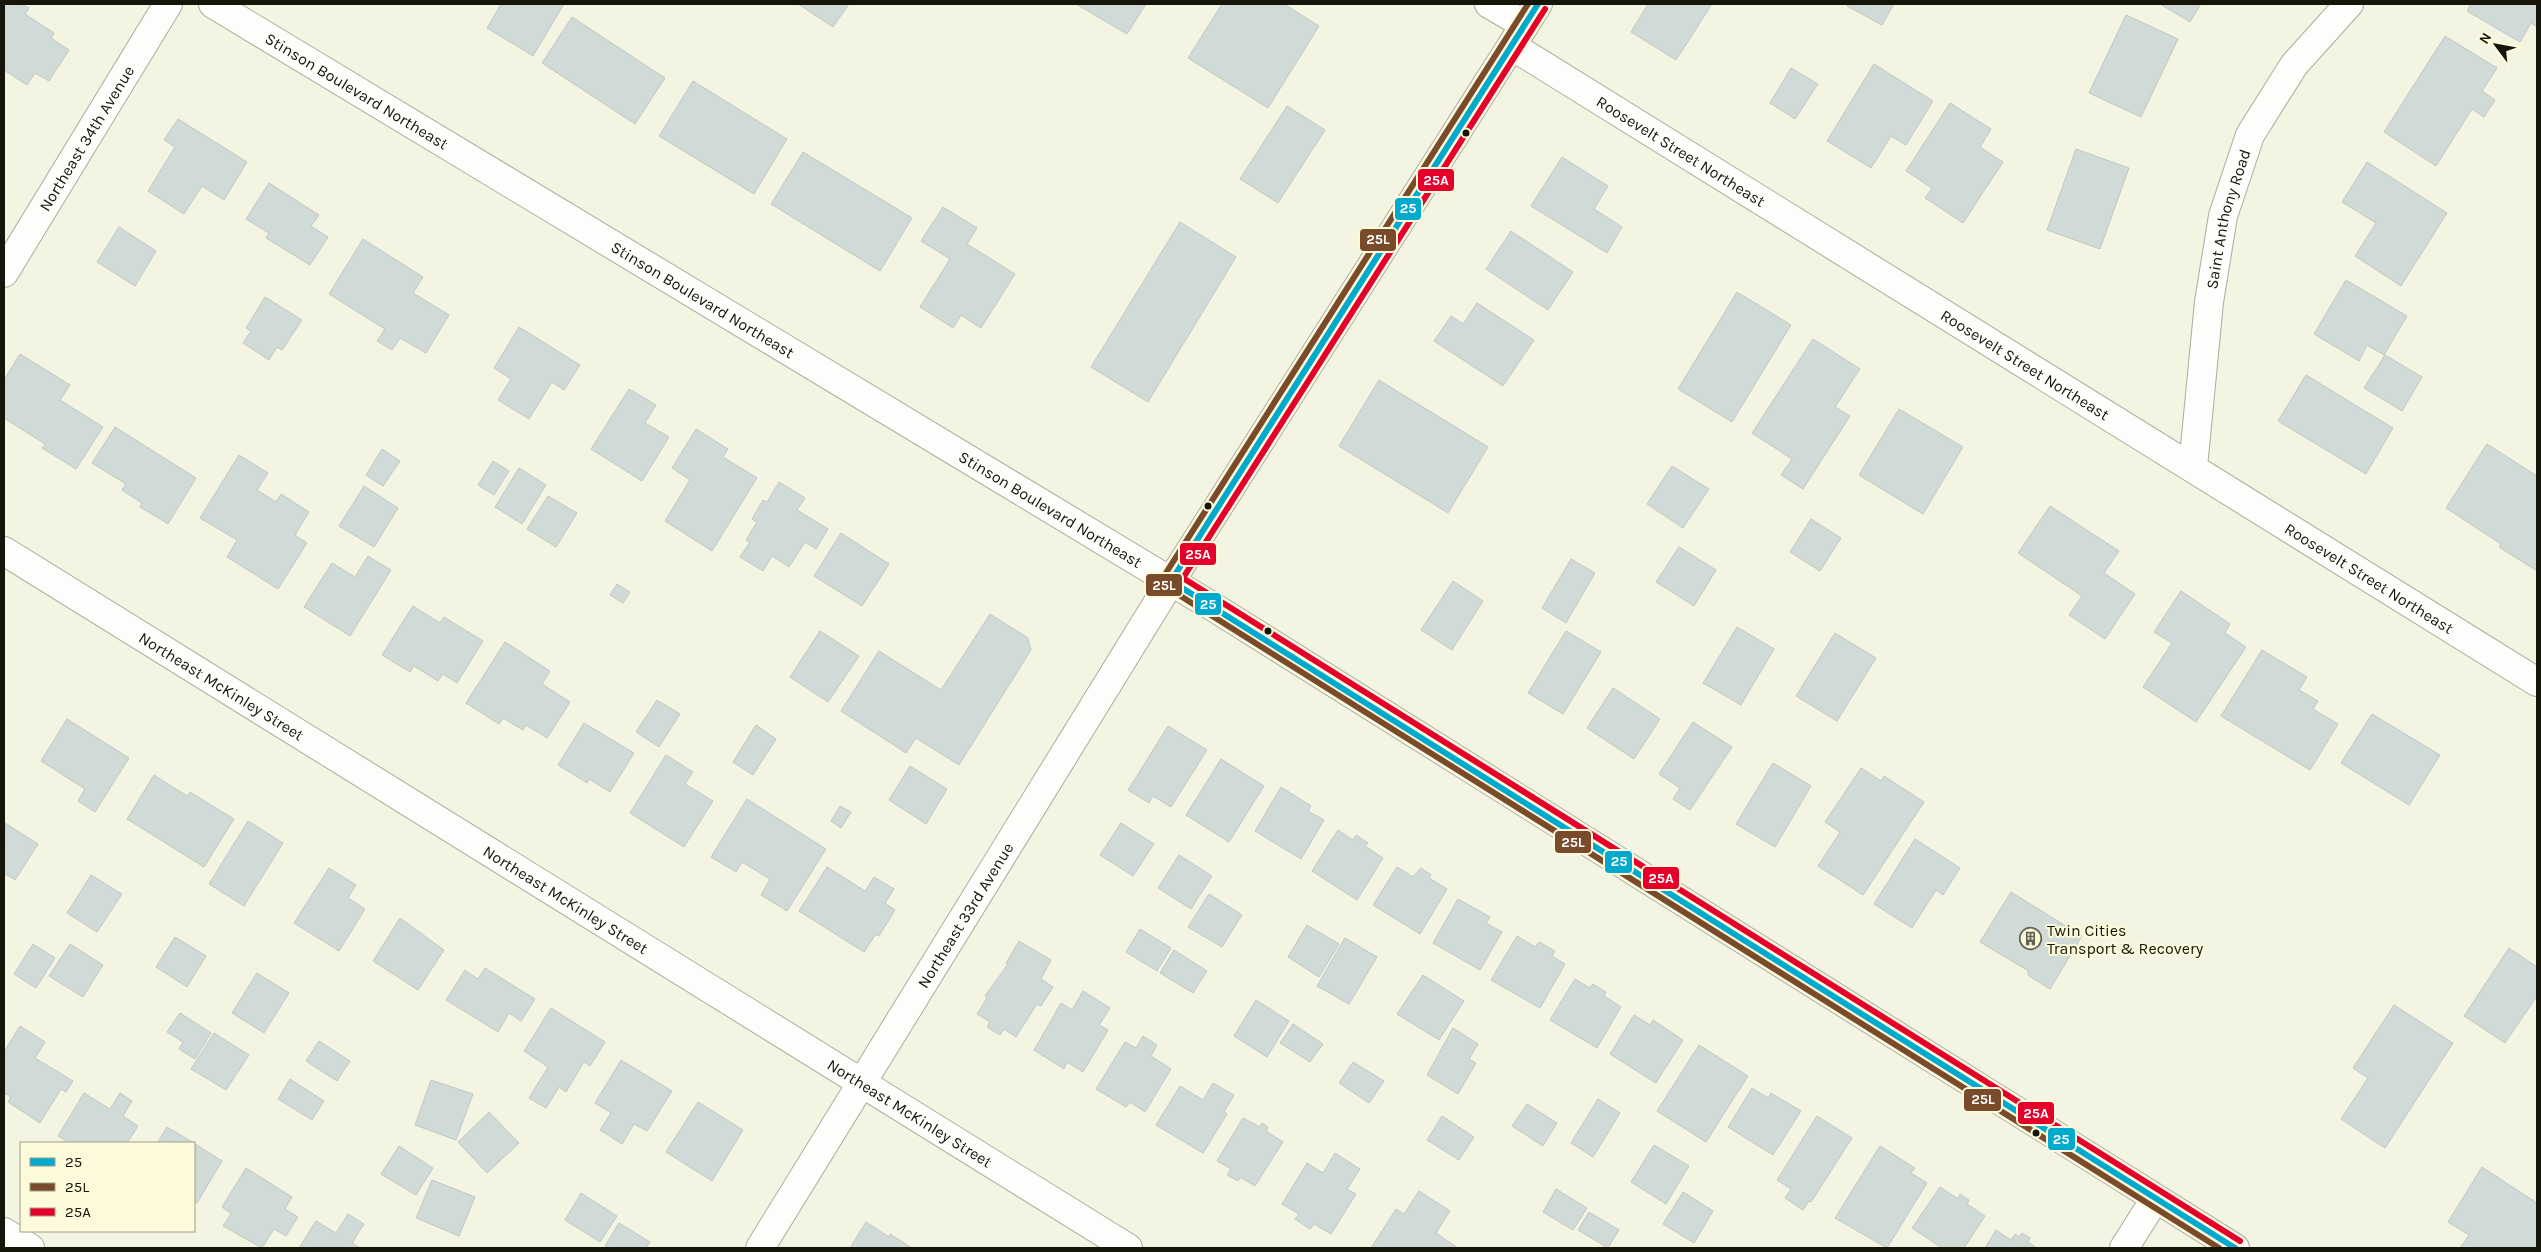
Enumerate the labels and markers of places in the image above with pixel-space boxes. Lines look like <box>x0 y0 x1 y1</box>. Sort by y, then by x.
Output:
unlabelled marker <box>1461 128 1471 138</box>
unlabelled marker <box>1203 501 1213 511</box>
unlabelled marker <box>1263 626 1273 636</box>
place label: Twin Cities Transport & Recovery <box>2047 921 2204 958</box>
building icon: Twin Cities Transport & Recovery <box>2019 927 2043 951</box>
unlabelled marker <box>2031 1128 2041 1138</box>

